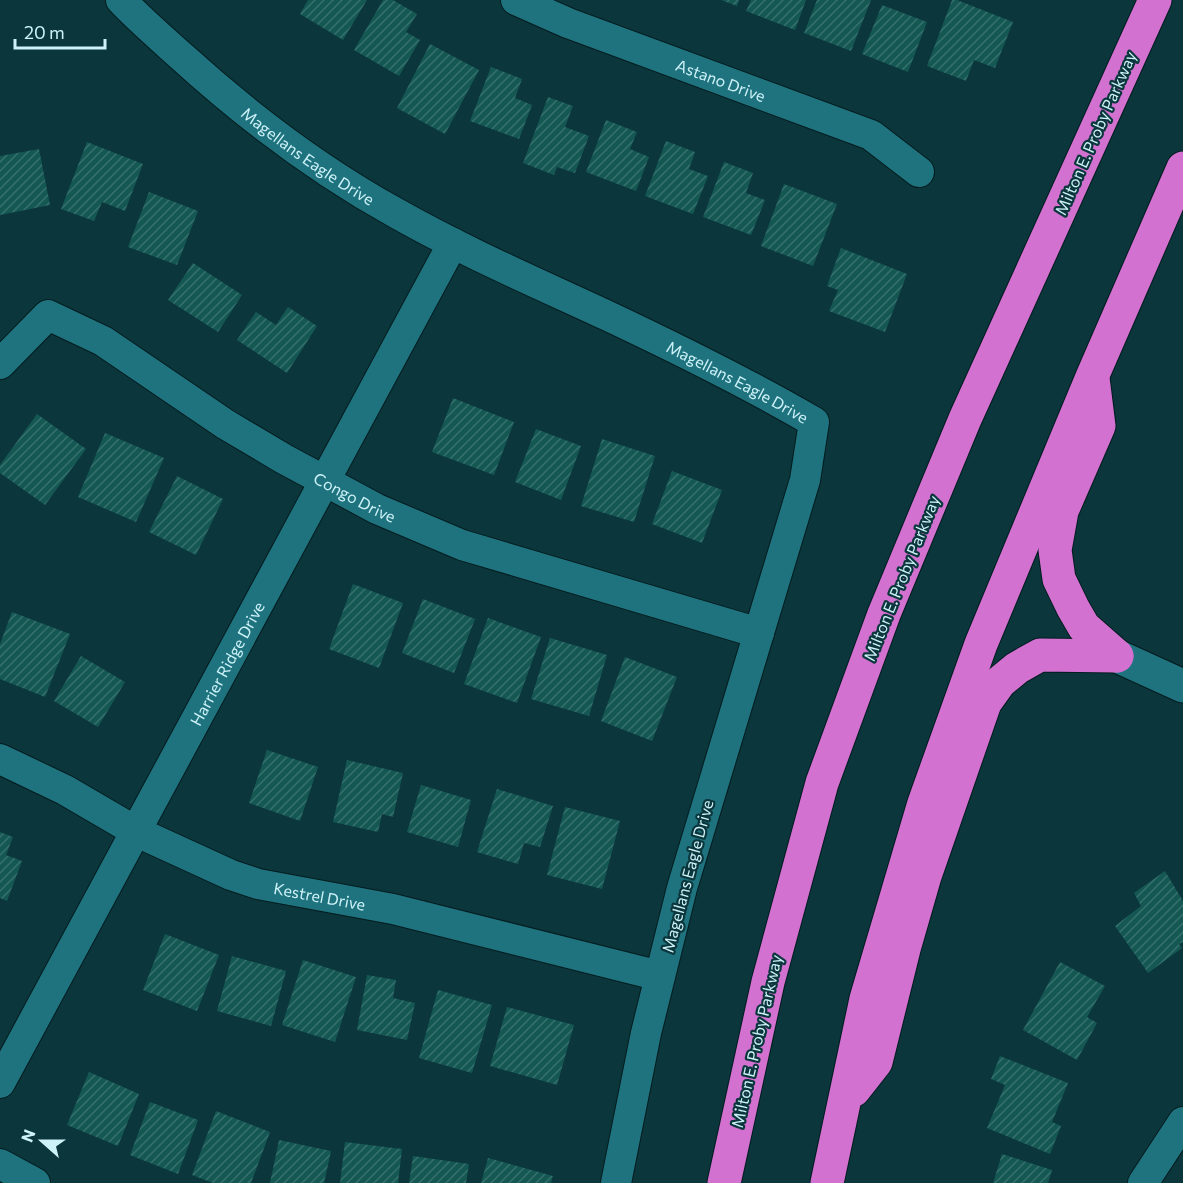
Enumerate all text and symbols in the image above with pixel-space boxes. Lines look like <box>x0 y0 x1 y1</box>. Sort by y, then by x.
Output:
scale bar <box>15 12 105 50</box>
text: 20 m <box>24 21 65 43</box>
street label: Milton E. Proby Parkway <box>1050 48 1140 218</box>
street label: Astano Drive <box>674 54 768 105</box>
street label: Magellans Eagle Drive <box>238 103 378 208</box>
street label: Magellans Eagle Drive <box>664 336 812 426</box>
street label: Congo Drive <box>311 468 399 525</box>
street label: Milton E. Proby Parkway <box>859 492 943 664</box>
street label: Harrier Ridge Drive <box>185 598 268 728</box>
street label: Magellans Eagle Drive <box>657 798 717 954</box>
street label: Kestrel Drive <box>272 878 367 913</box>
street label: Milton E. Proby Parkway <box>727 953 785 1129</box>
north arrow <box>12 1111 72 1171</box>
text: N <box>17 1126 39 1144</box>

